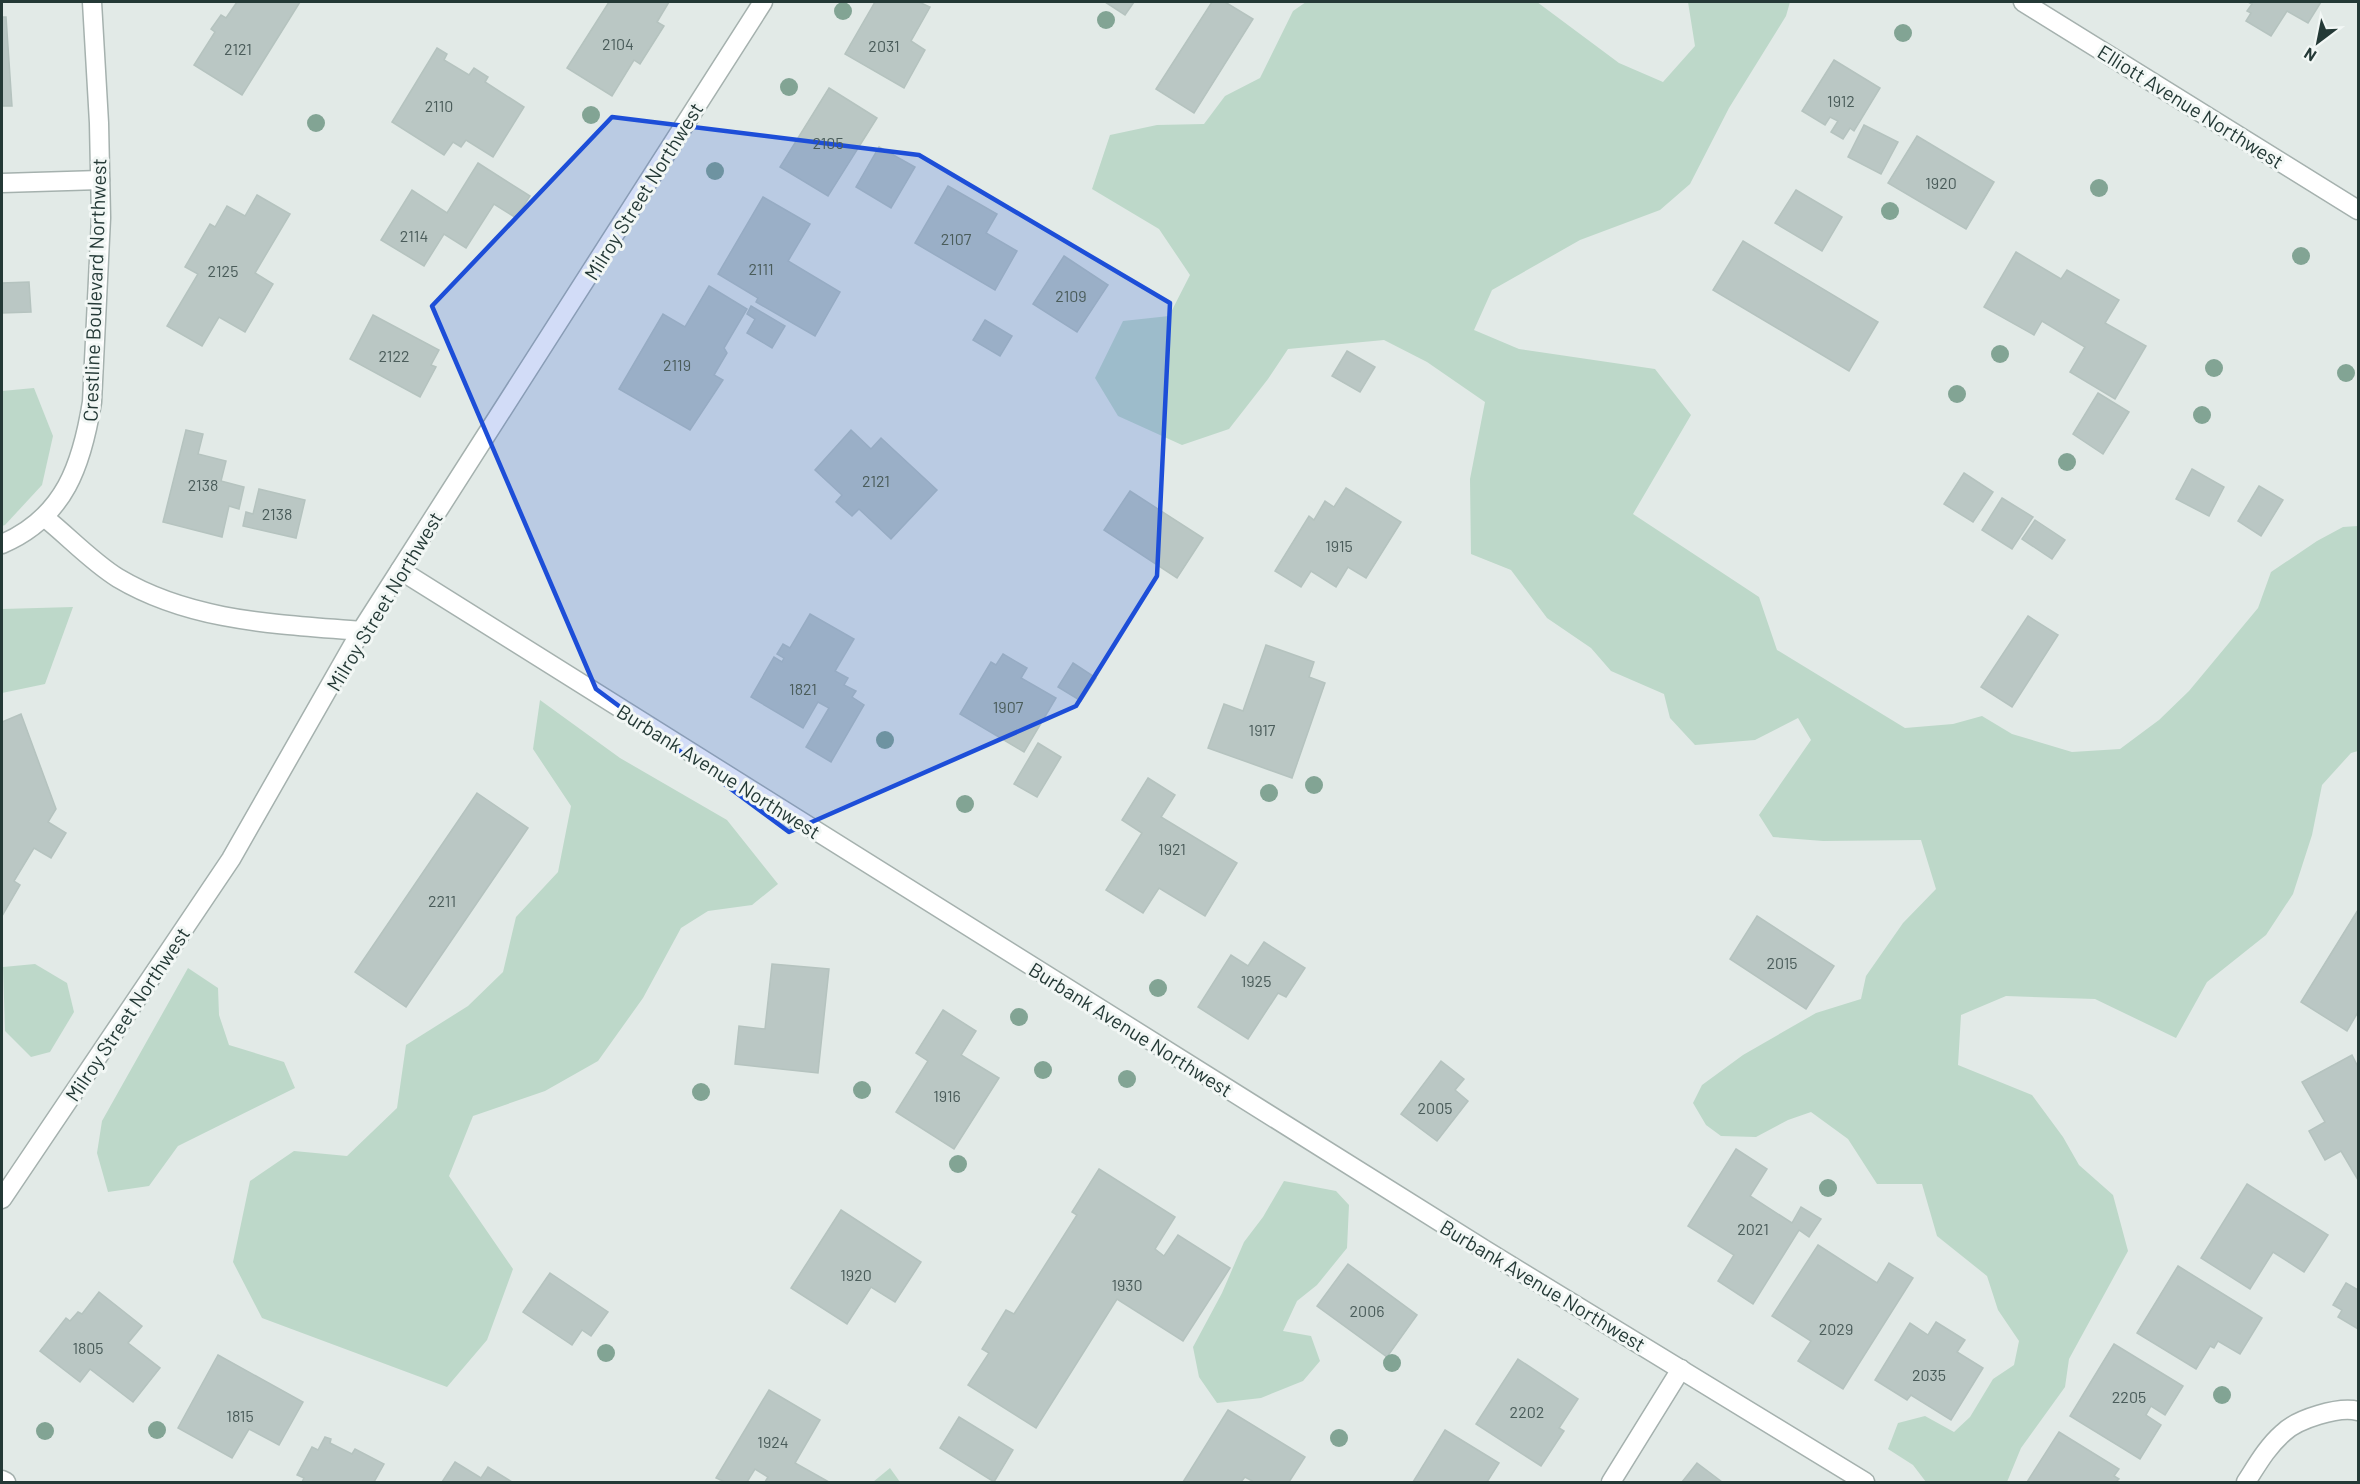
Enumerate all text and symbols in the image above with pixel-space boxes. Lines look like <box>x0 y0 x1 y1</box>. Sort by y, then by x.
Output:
north arrow <box>2288 12 2348 72</box>
house number: 2104 <box>602 34 634 53</box>
house number: 2031 <box>868 36 900 55</box>
house number: 2121 <box>224 39 252 58</box>
street label: Elliott Avenue Northwest <box>2094 39 2288 173</box>
text: N <box>2300 44 2319 66</box>
house number: 1912 <box>1827 91 1855 110</box>
house number: 2110 <box>425 96 453 115</box>
street label: Milroy Street Northwest <box>579 98 707 284</box>
house number: 2105 <box>812 133 844 152</box>
street label: Crestline Boulevard Northwest <box>77 158 111 422</box>
house number: 1920 <box>1925 173 1957 192</box>
house number: 2114 <box>400 226 428 245</box>
house number: 2107 <box>941 229 972 248</box>
house number: 2111 <box>748 259 774 278</box>
house number: 2125 <box>208 261 238 280</box>
house number: 2109 <box>1055 286 1087 305</box>
house number: 2122 <box>378 346 410 365</box>
house number: 2119 <box>663 355 691 374</box>
house number: 2121 <box>862 471 890 490</box>
house number: 2138 <box>188 475 218 494</box>
house number: 2138 <box>262 504 292 523</box>
street label: Milroy Street Northwest <box>321 507 447 695</box>
house number: 1915 <box>1325 536 1353 555</box>
house number: 1821 <box>789 679 817 698</box>
house number: 1907 <box>993 697 1024 716</box>
street label: Burbank Avenue Northwest <box>613 699 825 843</box>
house number: 1917 <box>1249 720 1276 739</box>
house number: 1921 <box>1158 839 1186 858</box>
house number: 2211 <box>428 891 456 910</box>
street label: Milroy Street Northwest <box>60 922 194 1106</box>
house number: 2015 <box>1767 953 1798 972</box>
street label: Burbank Avenue Northwest <box>1025 957 1237 1101</box>
house number: 1925 <box>1241 971 1271 990</box>
house number: 1916 <box>933 1086 961 1105</box>
house number: 2005 <box>1418 1098 1452 1117</box>
street label: Burbank Avenue Northwest <box>1436 1214 1650 1356</box>
house number: 2021 <box>1737 1219 1769 1238</box>
house number: 1920 <box>840 1265 872 1284</box>
house number: 1930 <box>1111 1275 1143 1294</box>
house number: 2006 <box>1350 1301 1384 1320</box>
house number: 2029 <box>1819 1319 1853 1338</box>
house number: 1805 <box>72 1338 104 1357</box>
house number: 2035 <box>1912 1365 1946 1384</box>
house number: 2205 <box>2112 1387 2146 1406</box>
house number: 2202 <box>1510 1402 1544 1421</box>
house number: 1815 <box>226 1406 254 1425</box>
house number: 1924 <box>757 1432 789 1451</box>

